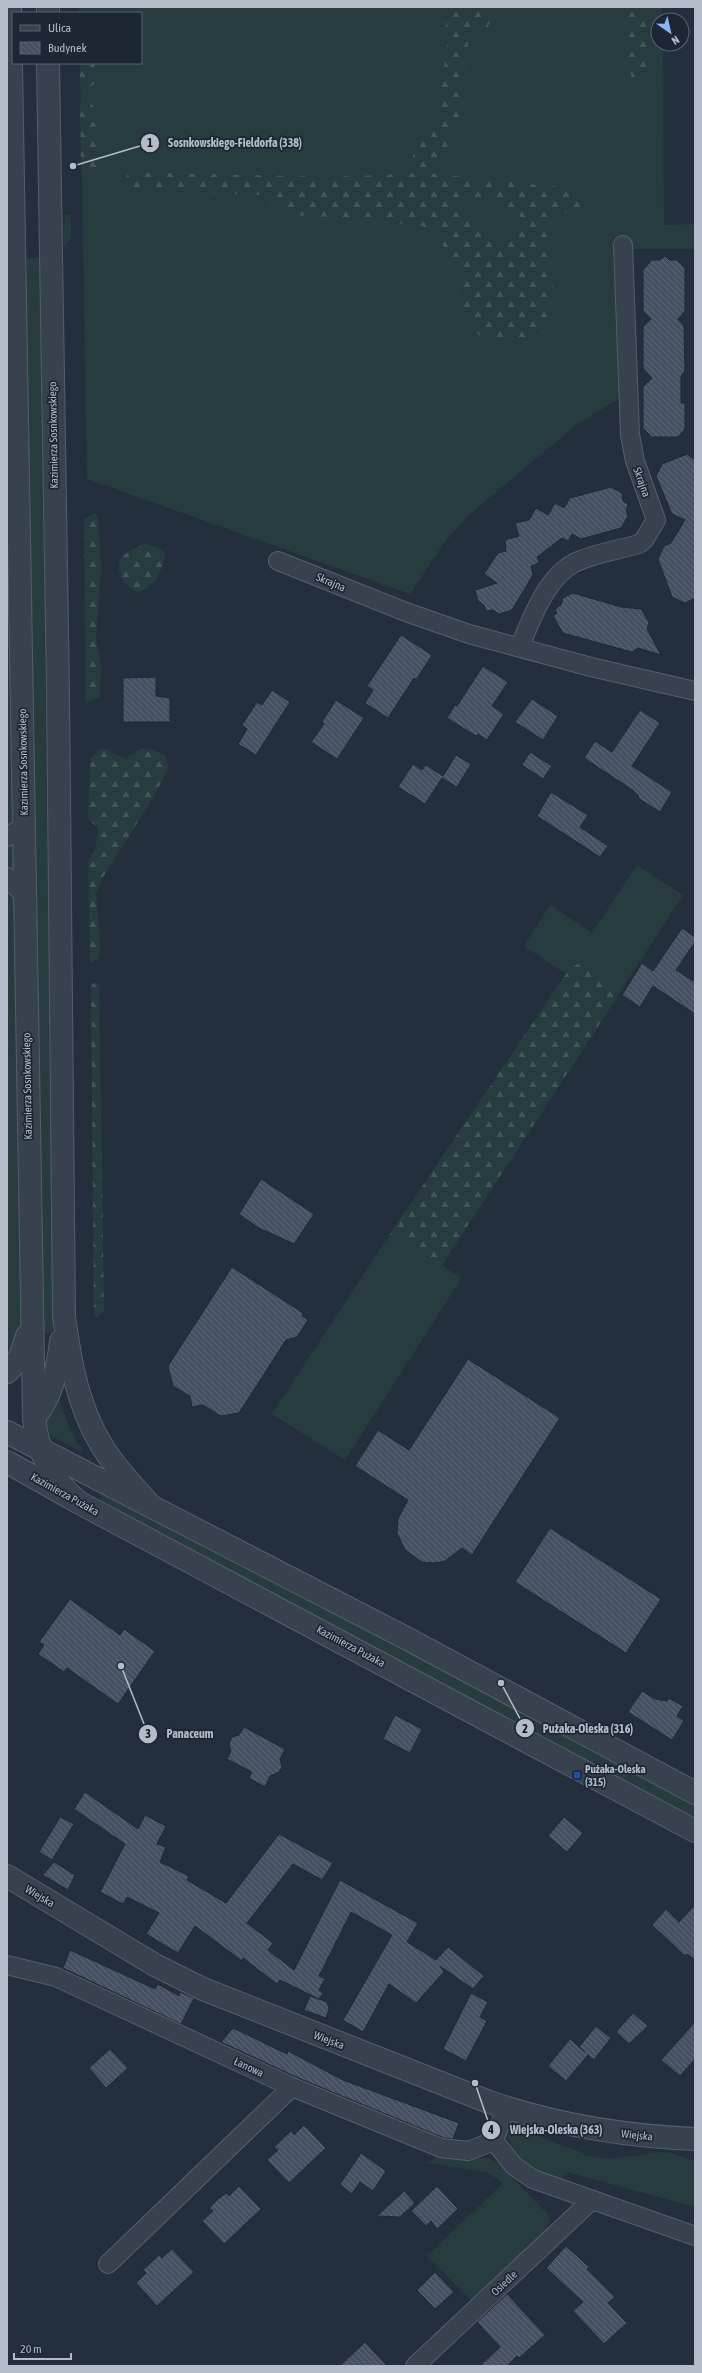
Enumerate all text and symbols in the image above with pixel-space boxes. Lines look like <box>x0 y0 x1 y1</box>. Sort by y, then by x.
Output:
legend <box>12 12 142 64</box>
north arrow <box>650 12 690 52</box>
text: Ulica <box>48 21 71 35</box>
text: N <box>670 33 682 47</box>
text: Budynek <box>48 41 87 55</box>
callout: Sosnkowskiego-Fieldorfa (338) <box>140 131 309 155</box>
text: 1 <box>147 136 153 150</box>
text: Sosnkowskiego-Fieldorfa (338) <box>168 136 302 150</box>
street label: Kazimierza Sosnkowskiego <box>46 381 60 489</box>
street label: Skrajna <box>631 466 653 498</box>
street label: Skrajna <box>315 571 347 593</box>
street label: Kazimierza Sosnkowskiego <box>16 708 30 816</box>
street label: Kazimierza Sosnkowskiego <box>20 1032 34 1140</box>
street label: Kazimierza Pużaka <box>29 1470 101 1518</box>
street label: Kazimierza Pużaka <box>315 1623 387 1669</box>
callout: Pużaka-Oleska (316) <box>515 1716 641 1740</box>
callout: Panaceum <box>138 1722 221 1746</box>
text: 2 <box>522 1722 528 1736</box>
text: Pużaka-Oleska (316) <box>543 1722 633 1736</box>
text: 3 <box>145 1727 151 1741</box>
text: Panaceum <box>167 1727 214 1741</box>
place label: Pużaka-Oleska (315) <box>585 1763 646 1788</box>
marker: Pużaka-Oleska (315) <box>572 1770 582 1780</box>
street label: Wiejska <box>23 1883 57 1909</box>
street label: Wiejska <box>312 2029 346 2051</box>
street label: Łanowa <box>232 2055 266 2079</box>
callout: Wiejska-Oleska (363) <box>481 2118 610 2142</box>
text: 4 <box>487 2123 494 2137</box>
text: Wiejska-Oleska (363) <box>509 2123 602 2137</box>
street label: Wiejska <box>621 2127 653 2143</box>
street label: Osiedle <box>489 2268 519 2298</box>
scale bar <box>14 2335 71 2361</box>
text: 20 m <box>20 2342 42 2356</box>

